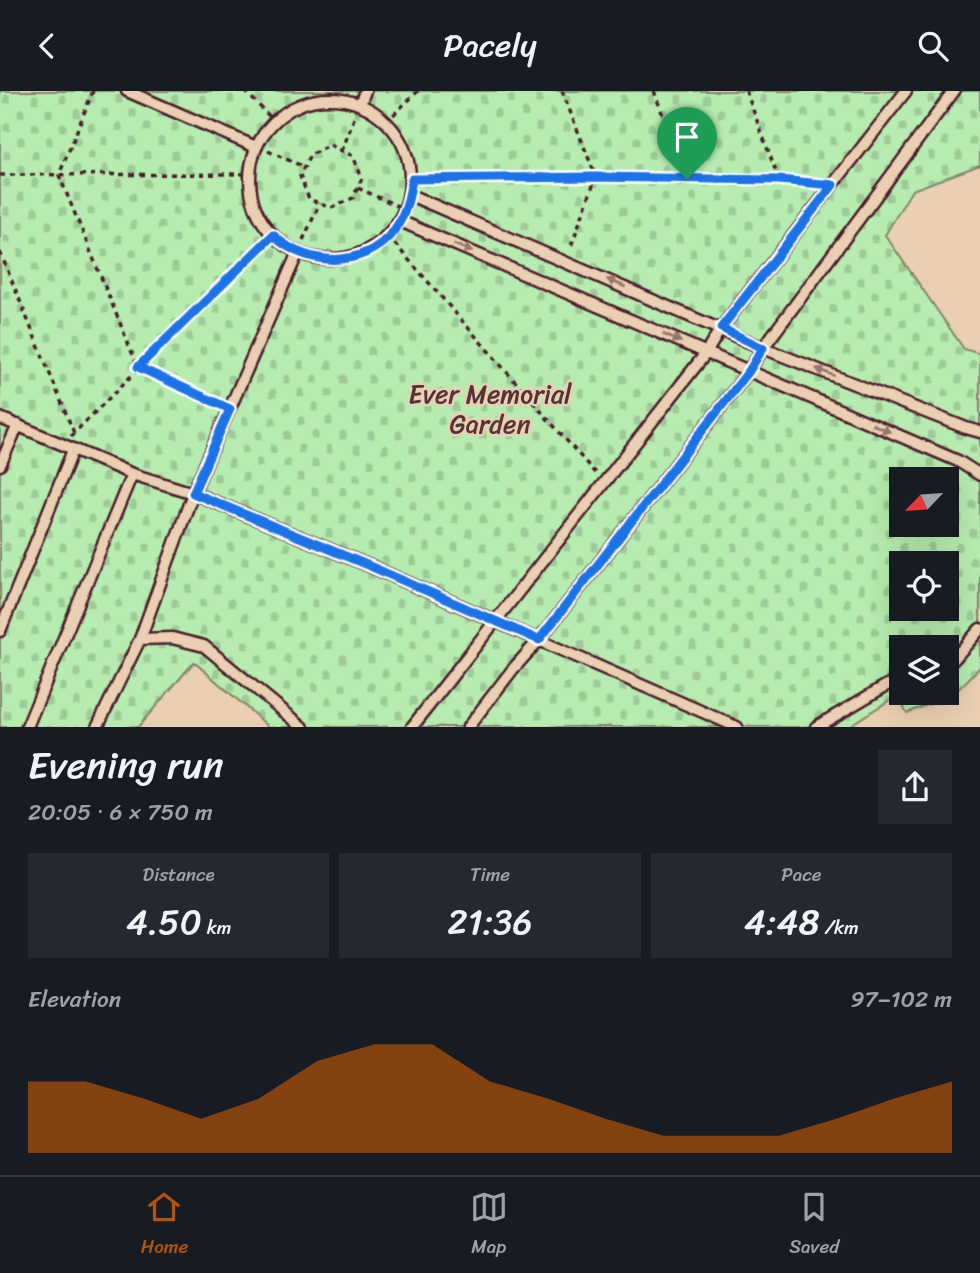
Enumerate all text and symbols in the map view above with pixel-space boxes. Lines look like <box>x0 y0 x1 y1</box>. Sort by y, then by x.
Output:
text: Pacely <box>443 17 537 74</box>
icon: back <box>28 27 66 65</box>
icon: search <box>914 27 952 65</box>
pin <box>657 107 717 179</box>
icon: arrive <box>668 118 706 156</box>
one-way arrow <box>453 242 473 254</box>
one-way arrow <box>605 277 626 288</box>
one-way arrow <box>662 332 682 344</box>
one-way arrow <box>814 367 835 378</box>
park label: Ever Memorial Garden <box>408 371 572 447</box>
one-way arrow <box>870 423 891 434</box>
north arrow <box>889 467 959 537</box>
map controls <box>889 467 959 705</box>
button: locate <box>889 551 959 621</box>
button: layers <box>889 635 959 705</box>
text: Evening run <box>28 732 224 799</box>
button: share <box>878 750 952 824</box>
text: 20:05 · 6 × 750 m <box>28 792 213 833</box>
text: Distance <box>143 858 215 891</box>
text: Time <box>470 858 510 891</box>
text: Pace <box>781 858 821 891</box>
text: 4.50 <box>126 891 202 953</box>
text: 21:36 <box>448 891 532 953</box>
text: 4:48 <box>744 891 820 953</box>
text: km <box>202 911 231 944</box>
text: /km <box>820 911 859 944</box>
text: Elevation <box>28 979 121 1020</box>
text: 97–102 m <box>850 979 952 1020</box>
tab: Home <box>141 1188 188 1263</box>
tab: Map <box>470 1188 508 1263</box>
tab: Saved <box>789 1188 839 1263</box>

